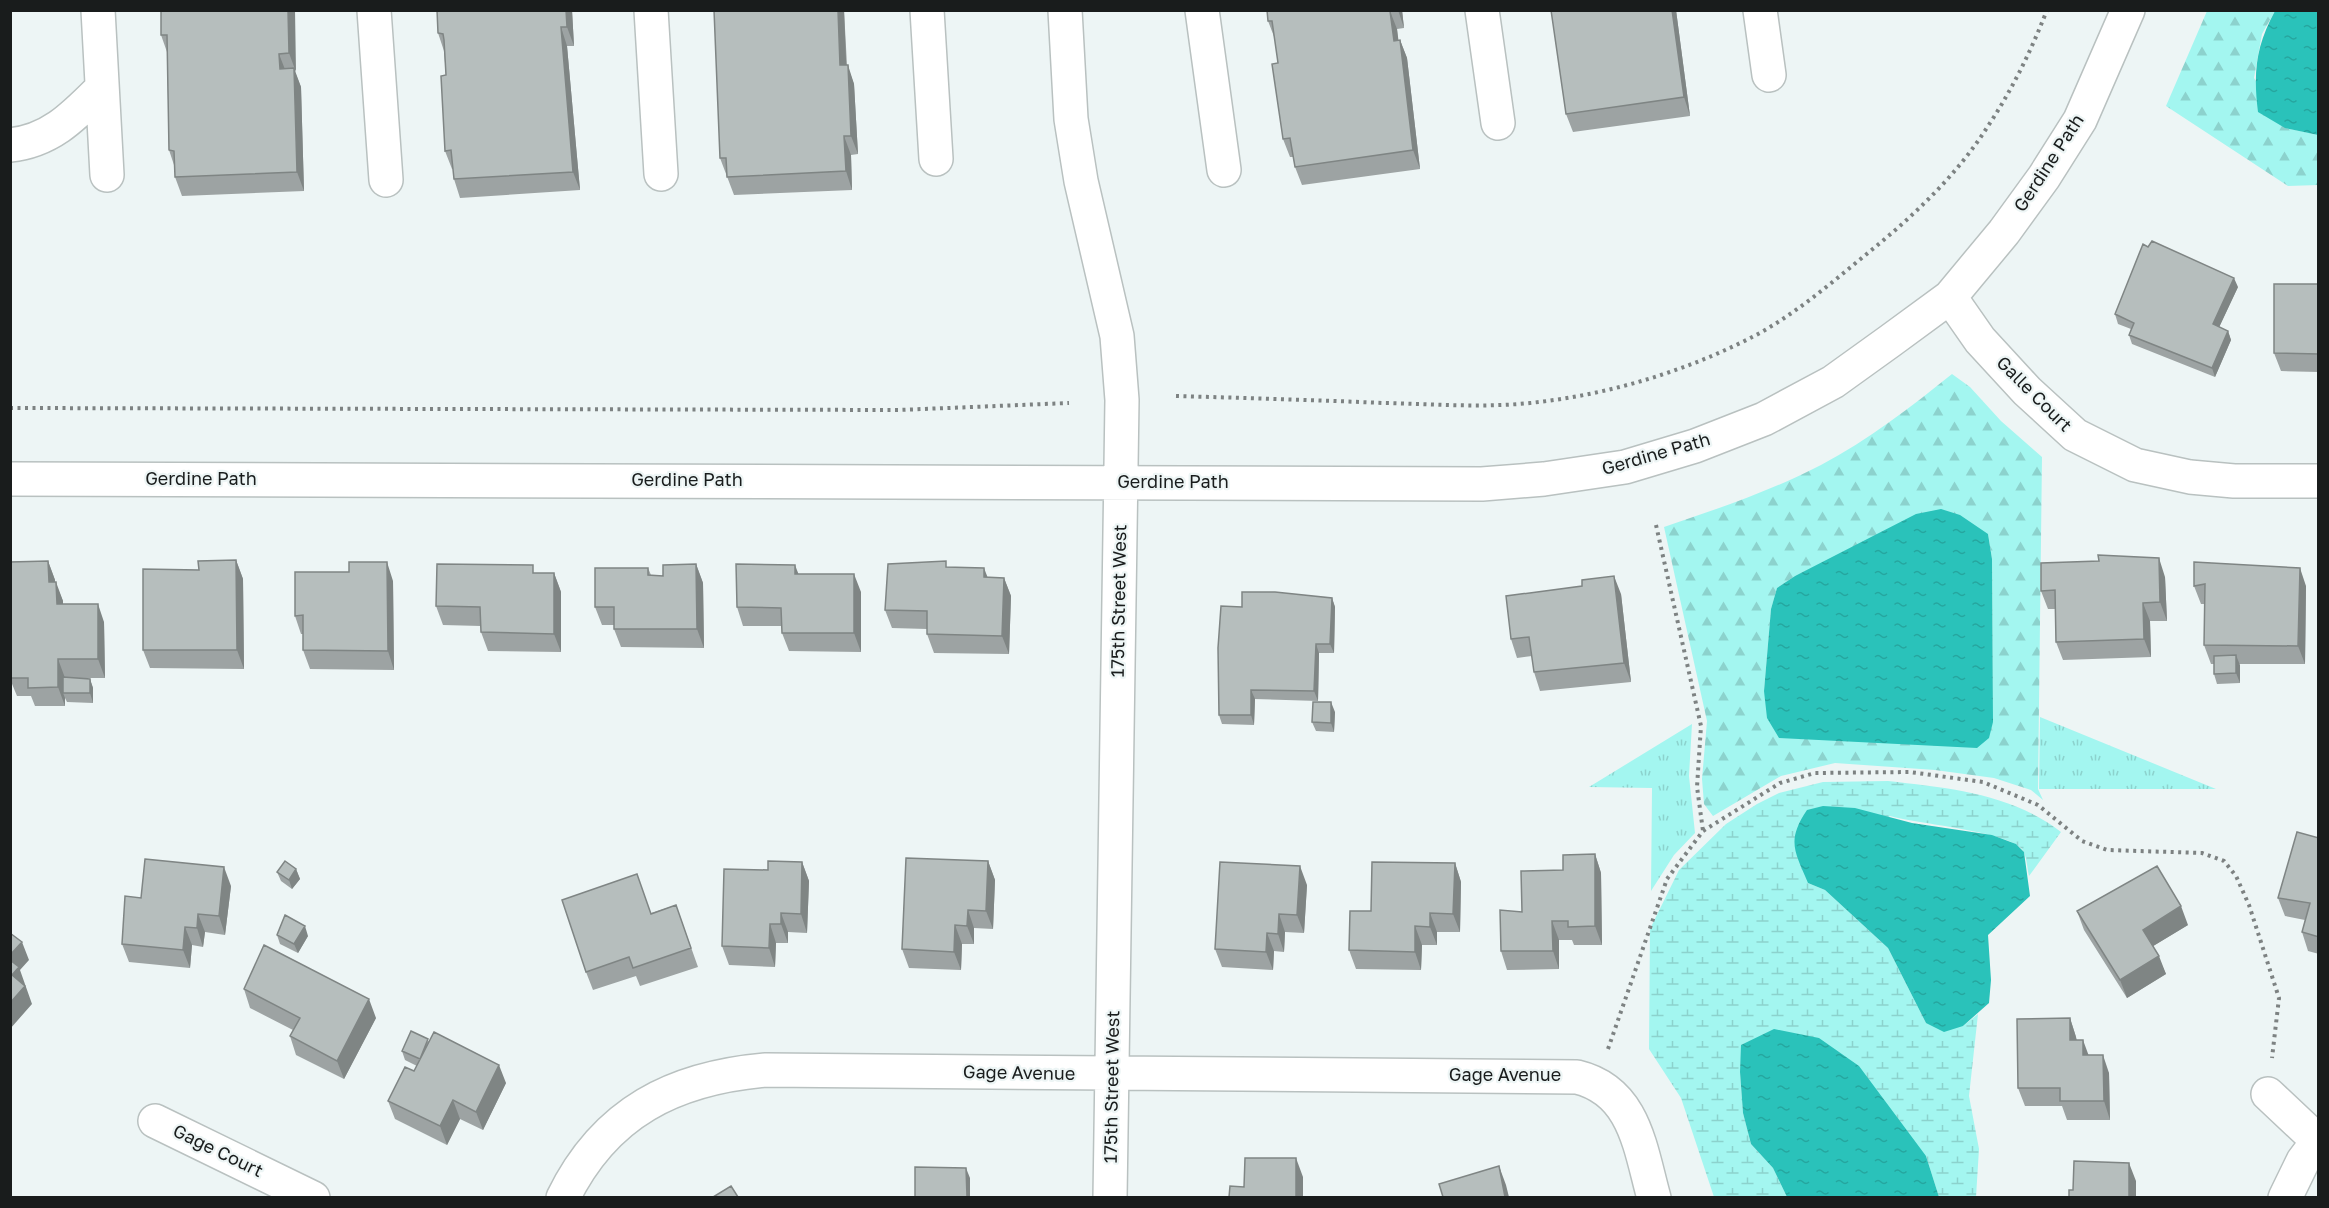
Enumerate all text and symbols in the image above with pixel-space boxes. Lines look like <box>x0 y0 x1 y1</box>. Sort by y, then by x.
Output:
street label: Gerdine Path <box>2009 110 2088 215</box>
street label: Galle Court <box>1992 351 2077 436</box>
street label: Gerdine Path <box>1599 427 1712 479</box>
street label: Gerdine Path <box>145 467 257 489</box>
street label: Gerdine Path <box>631 468 743 490</box>
street label: Gerdine Path <box>1117 470 1229 492</box>
street label: 175th Street West <box>1106 524 1130 678</box>
street label: 175th Street West <box>1099 1010 1123 1164</box>
street label: Gage Avenue <box>963 1060 1075 1084</box>
street label: Gage Avenue <box>1449 1063 1561 1085</box>
street label: Gage Court <box>170 1119 267 1181</box>

